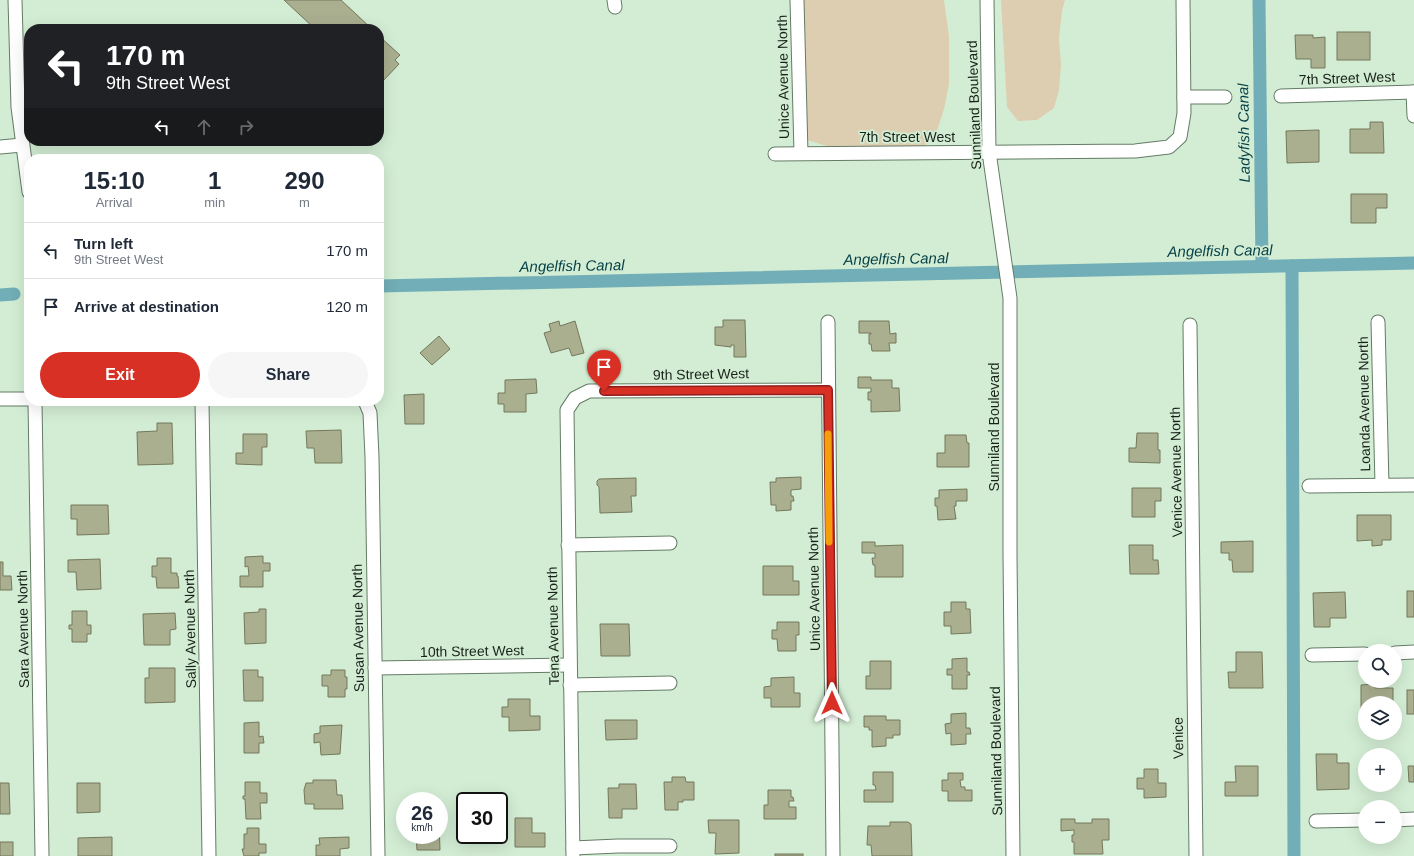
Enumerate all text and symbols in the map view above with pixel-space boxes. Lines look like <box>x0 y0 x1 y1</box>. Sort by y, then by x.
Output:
street label: Unice Avenue North <box>774 15 792 139</box>
icon: left <box>40 40 92 92</box>
text: 170 m <box>106 40 185 71</box>
street label: Sunniland Boulevard <box>964 40 984 170</box>
street label: 7th Street West <box>1299 68 1395 88</box>
text: 9th Street West <box>106 73 230 93</box>
water label: Ladyfish Canal <box>1234 83 1253 183</box>
icon: left <box>151 116 173 138</box>
icon: ahead <box>193 116 215 138</box>
icon: right <box>235 116 257 138</box>
street label: 7th Street West <box>859 129 955 145</box>
text: 15:10 <box>83 167 145 194</box>
text: 1 <box>208 167 221 194</box>
text: 290 <box>285 167 325 194</box>
text: Arrival <box>96 195 133 210</box>
text: min <box>204 195 225 210</box>
text: m <box>299 195 310 210</box>
text: Turn left <box>74 235 133 252</box>
icon: left <box>40 240 62 262</box>
water label: Angelfish Canal <box>1166 241 1273 260</box>
text: 170 m <box>326 242 368 259</box>
water label: Angelfish Canal <box>842 249 949 268</box>
text: 9th Street West <box>74 252 163 267</box>
water label: Angelfish Canal <box>518 256 625 275</box>
icon: arrive <box>40 296 62 318</box>
text: Arrive at destination <box>74 298 219 315</box>
text: 120 m <box>326 298 368 315</box>
street label: Loanda Avenue North <box>1355 336 1373 472</box>
pin <box>587 350 621 391</box>
button: Exit <box>40 352 200 398</box>
button: Share <box>208 352 368 398</box>
icon: arrive <box>593 356 615 378</box>
street label: Sunniland Boulevard <box>986 362 1002 492</box>
street label: 9th Street West <box>653 365 749 383</box>
street label: Venice Avenue North <box>1167 407 1185 537</box>
street label: Unice Avenue North <box>805 527 823 651</box>
street label: Susan Avenue North <box>349 564 367 692</box>
street label: Tena Avenue North <box>544 566 562 686</box>
street label: Sally Avenue North <box>181 569 199 689</box>
street label: Sara Avenue North <box>14 570 32 688</box>
street label: 10th Street West <box>420 642 524 660</box>
map controls <box>1358 644 1402 844</box>
button: search <box>1358 644 1402 688</box>
position arrow <box>811 682 853 724</box>
street label: Sunniland Boulevard <box>987 686 1005 816</box>
button: layers <box>1358 696 1402 740</box>
street label: Venice <box>1170 717 1186 759</box>
button: + <box>1358 748 1402 792</box>
speed limit sign: 30 <box>456 792 508 844</box>
button: − <box>1358 800 1402 844</box>
text: 26 <box>411 802 433 824</box>
text: km/h <box>411 822 433 833</box>

